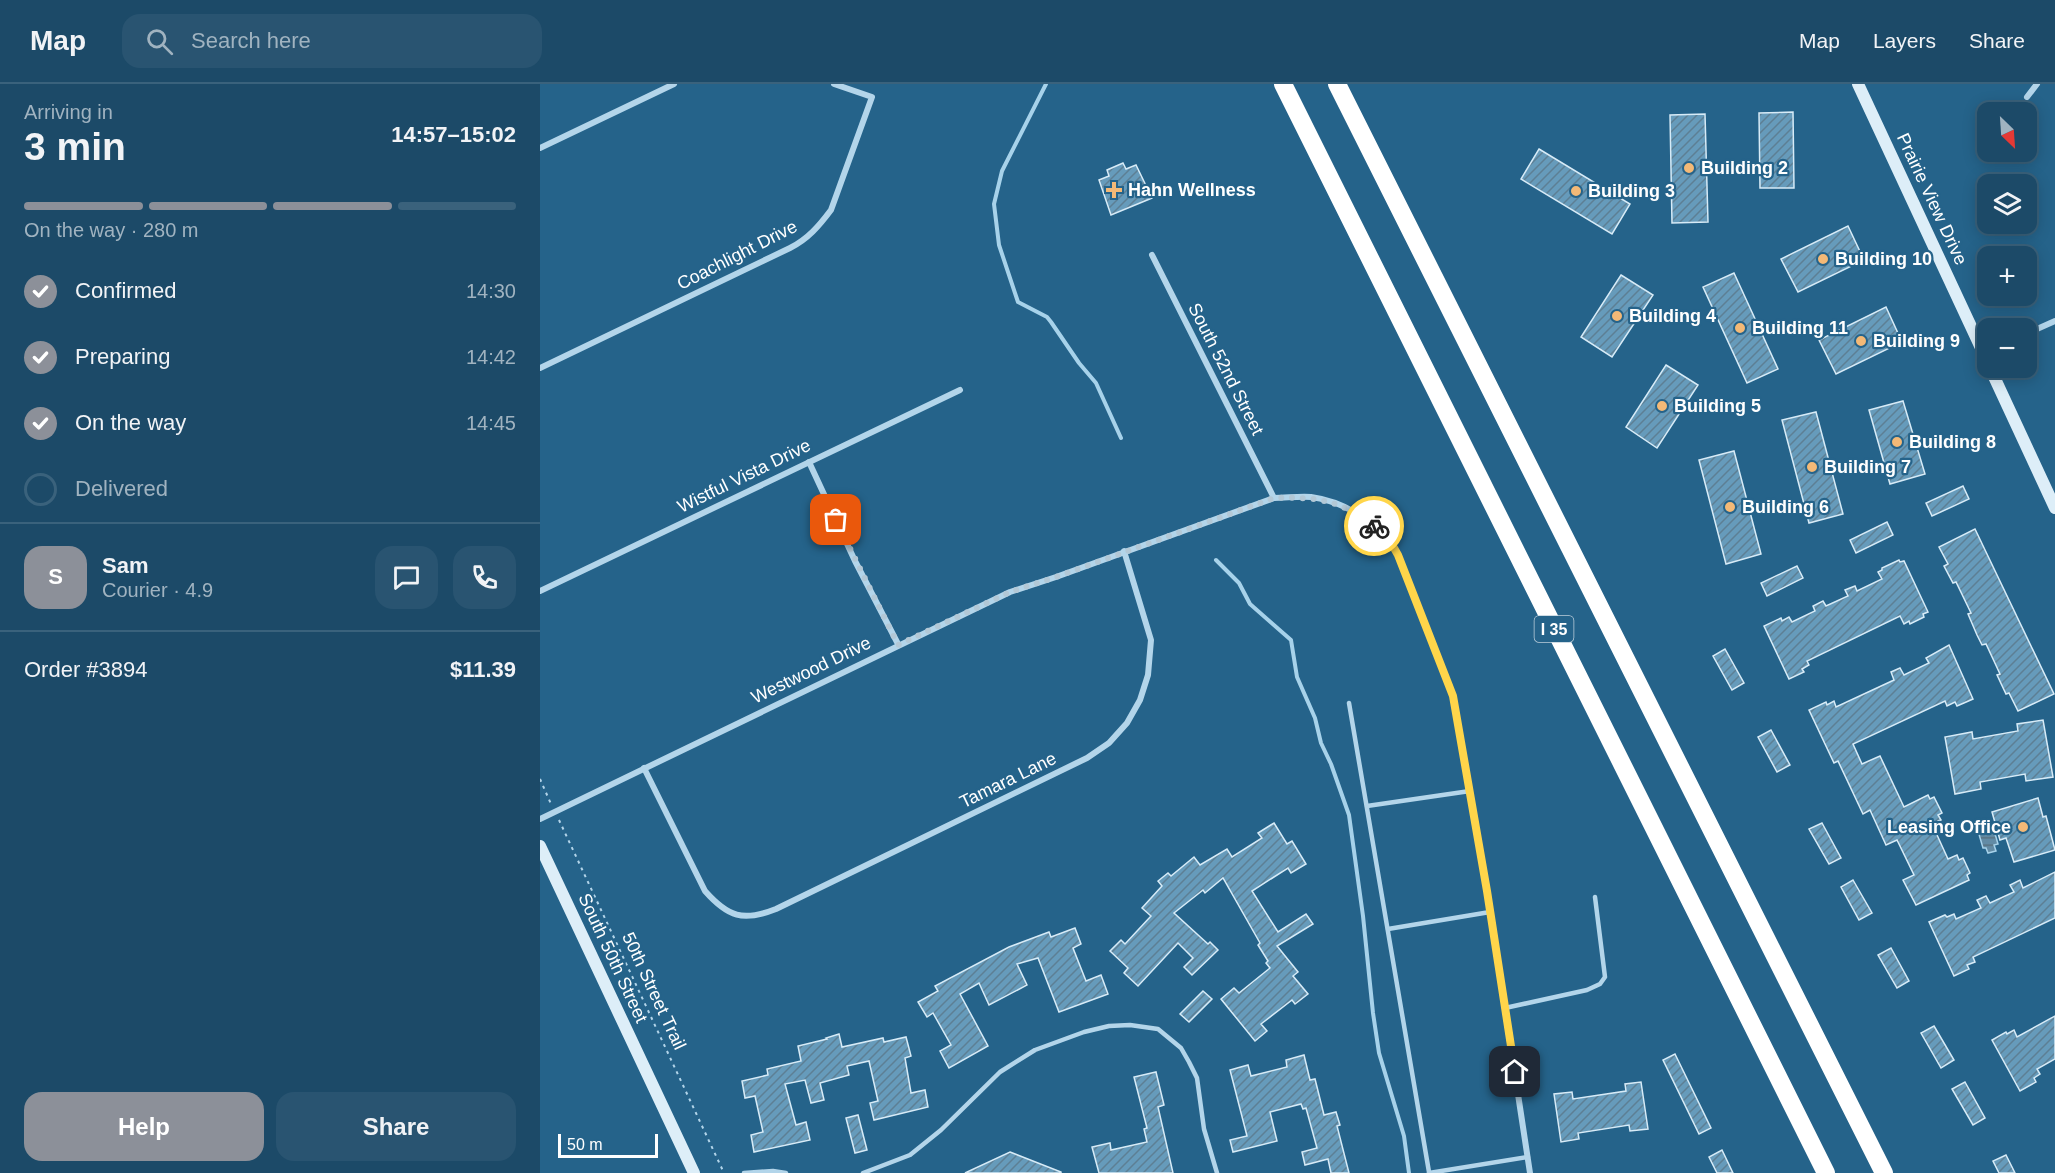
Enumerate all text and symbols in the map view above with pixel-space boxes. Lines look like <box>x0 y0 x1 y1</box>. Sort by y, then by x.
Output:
search box <box>122 14 542 68</box>
text: Map <box>30 25 86 56</box>
icon: search <box>143 25 176 58</box>
text: Search here <box>191 28 311 53</box>
text: Map <box>1799 29 1840 52</box>
text: Layers <box>1873 29 1936 52</box>
text: Share <box>1969 29 2025 52</box>
text: Arriving in <box>24 101 113 123</box>
north arrow <box>1977 102 2037 162</box>
map controls <box>1977 102 2037 378</box>
text: 14:57–15:02 <box>391 122 516 147</box>
text: 3 min <box>24 125 126 168</box>
street label: Prairie View Drive <box>1893 130 1971 268</box>
place label: Building 2 <box>1701 158 1788 178</box>
marker: Building 2 <box>1682 161 1696 175</box>
button: layers <box>1977 174 2037 234</box>
place label: Hahn Wellness <box>1128 180 1256 200</box>
marker: Hahn Wellness <box>1105 181 1123 199</box>
place label: Building 3 <box>1588 181 1675 201</box>
marker: Building 3 <box>1569 184 1583 198</box>
street label: Coachlight Drive <box>674 216 800 294</box>
text: On the way · 280 m <box>24 219 199 241</box>
button: + <box>1977 246 2037 306</box>
place label: Building 10 <box>1835 249 1932 269</box>
marker: Building 10 <box>1816 252 1830 266</box>
icon: check <box>24 275 57 308</box>
text: Confirmed <box>75 278 176 303</box>
text: 14:30 <box>466 280 516 302</box>
street label: South 52nd Street <box>1184 300 1268 438</box>
place label: Building 4 <box>1629 306 1716 326</box>
marker: Building 4 <box>1610 309 1624 323</box>
place label: Building 11 <box>1752 318 1848 338</box>
button: − <box>1977 318 2037 378</box>
marker: Building 11 <box>1733 321 1747 335</box>
place label: Building 9 <box>1873 331 1960 351</box>
marker: Building 9 <box>1854 334 1868 348</box>
icon: check <box>24 341 57 374</box>
text: Preparing <box>75 344 170 369</box>
text: 14:42 <box>466 346 516 368</box>
place label: Building 5 <box>1674 396 1761 416</box>
marker: Building 5 <box>1655 399 1669 413</box>
icon: check <box>24 407 57 440</box>
text: On the way <box>75 410 186 435</box>
text: 14:45 <box>466 412 516 434</box>
place label: Building 8 <box>1909 432 1996 452</box>
street label: Wistful Vista Drive <box>674 435 814 517</box>
marker: Building 8 <box>1890 435 1904 449</box>
place label: Building 7 <box>1824 457 1911 477</box>
marker: Building 7 <box>1805 460 1819 474</box>
text: Delivered <box>75 476 168 501</box>
pin <box>810 494 861 545</box>
courier <box>1344 496 1404 556</box>
place label: Building 6 <box>1742 497 1829 517</box>
marker: Building 6 <box>1723 500 1737 514</box>
icon: bag <box>819 503 852 536</box>
icon: bike <box>1358 510 1391 543</box>
button: chat <box>375 546 438 609</box>
button: phone <box>453 546 516 609</box>
text: Sam <box>102 553 148 578</box>
text: S <box>48 564 63 589</box>
text: Courier · 4.9 <box>102 579 213 601</box>
road number: I 35 <box>1534 616 1574 642</box>
street label: Westwood Drive <box>748 632 874 708</box>
text: Order #3894 <box>24 657 148 682</box>
text: $11.39 <box>450 657 516 682</box>
street label: Tamara Lane <box>956 748 1060 812</box>
place label: Leasing Office <box>1887 817 2011 837</box>
marker: Leasing Office <box>2016 820 2030 834</box>
street label: South 50th Street <box>574 890 652 1026</box>
street label: 50th Street Trail <box>618 929 690 1053</box>
pin <box>1489 1046 1540 1097</box>
icon: home <box>1498 1055 1531 1088</box>
button: Help <box>24 1092 264 1161</box>
button: Share <box>276 1092 516 1161</box>
scale bar <box>558 1131 658 1158</box>
text: 50 m <box>567 1136 603 1153</box>

